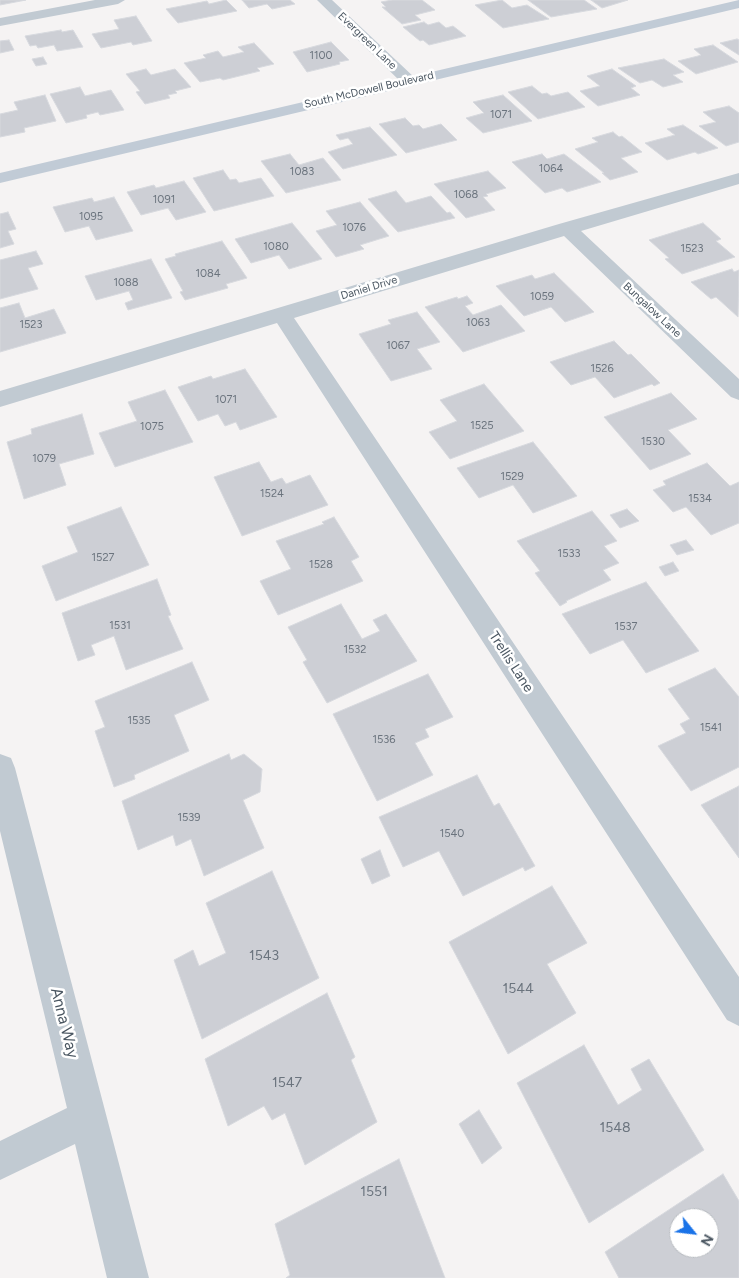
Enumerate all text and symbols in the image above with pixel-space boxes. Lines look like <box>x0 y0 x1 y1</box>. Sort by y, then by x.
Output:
street label: Evergreen Lane <box>335 10 399 72</box>
house number: 1100 <box>309 49 333 63</box>
street label: South McDowell Boulevard <box>303 69 435 111</box>
house number: 1071 <box>490 108 512 122</box>
house number: 1064 <box>539 162 563 176</box>
house number: 1083 <box>290 165 314 179</box>
house number: 1068 <box>454 188 478 202</box>
house number: 1091 <box>153 193 175 207</box>
house number: 1095 <box>79 210 103 224</box>
house number: 1076 <box>342 221 366 235</box>
house number: 1080 <box>263 240 289 254</box>
house number: 1523 <box>680 242 704 256</box>
house number: 1084 <box>195 267 221 281</box>
street label: Daniel Drive <box>339 273 399 303</box>
house number: 1088 <box>113 276 139 290</box>
street label: Bungalow Lane <box>620 280 684 340</box>
house number: 1059 <box>530 290 554 304</box>
house number: 1063 <box>466 316 490 330</box>
house number: 1523 <box>19 318 43 332</box>
house number: 1067 <box>386 339 410 353</box>
house number: 1526 <box>590 362 614 376</box>
house number: 1071 <box>215 393 237 407</box>
house number: 1525 <box>470 419 494 433</box>
house number: 1075 <box>140 420 164 434</box>
house number: 1530 <box>641 435 665 449</box>
house number: 1079 <box>32 452 56 466</box>
house number: 1529 <box>500 470 524 484</box>
house number: 1524 <box>260 487 284 501</box>
house number: 1534 <box>688 492 712 506</box>
house number: 1533 <box>558 547 580 561</box>
house number: 1527 <box>92 551 114 565</box>
house number: 1528 <box>309 558 333 572</box>
house number: 1531 <box>109 619 131 633</box>
house number: 1537 <box>615 620 637 634</box>
street label: Trellis Lane <box>485 629 537 695</box>
house number: 1532 <box>343 643 367 657</box>
house number: 1535 <box>127 714 151 728</box>
house number: 1541 <box>700 721 722 735</box>
house number: 1536 <box>372 733 396 747</box>
house number: 1539 <box>177 811 201 825</box>
house number: 1540 <box>440 827 464 841</box>
house number: 1543 <box>249 948 279 964</box>
house number: 1544 <box>502 981 534 997</box>
street label: Anna Way <box>46 986 82 1060</box>
house number: 1547 <box>272 1075 302 1091</box>
house number: 1548 <box>599 1120 631 1136</box>
house number: 1551 <box>360 1184 388 1200</box>
north arrow <box>669 1208 719 1258</box>
text: N <box>697 1231 717 1249</box>

